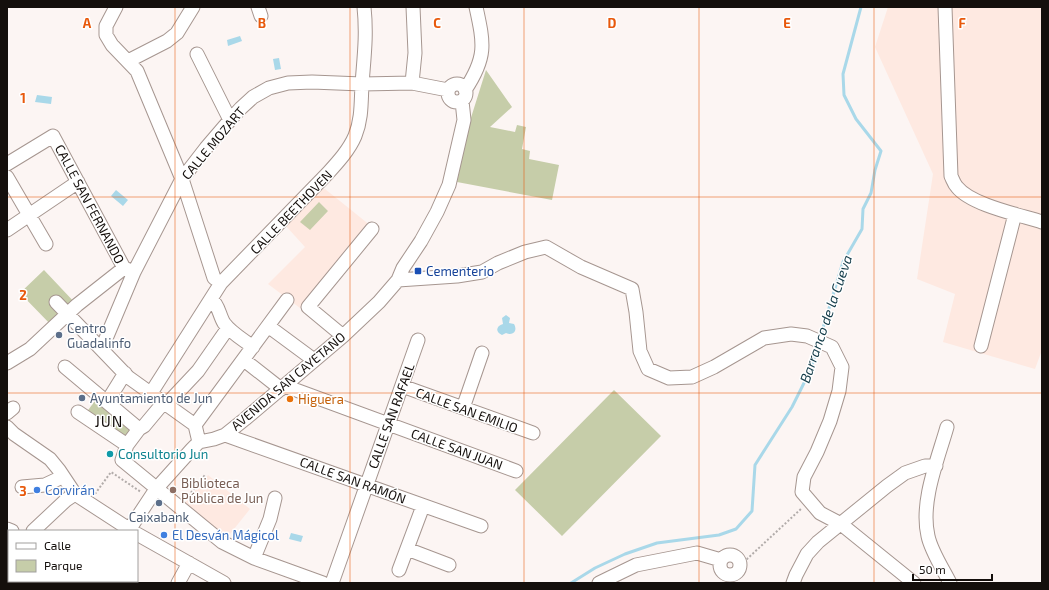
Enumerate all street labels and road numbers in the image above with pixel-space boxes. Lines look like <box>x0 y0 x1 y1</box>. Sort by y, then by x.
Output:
street label: CALLE MOZART <box>178 103 248 183</box>
street label: CALLE SAN FERNANDO <box>52 142 128 266</box>
street label: CALLE BEETHOVEN <box>247 167 335 257</box>
street label: AVENIDA SAN CAYETANO <box>228 329 348 433</box>
street label: CALLE SAN RAFAEL <box>365 361 418 471</box>
street label: CALLE SAN EMILIO <box>414 384 520 436</box>
street label: CALLE SAN JUAN <box>409 425 505 473</box>
street label: CALLE SAN RAMÓN <box>298 452 409 507</box>

